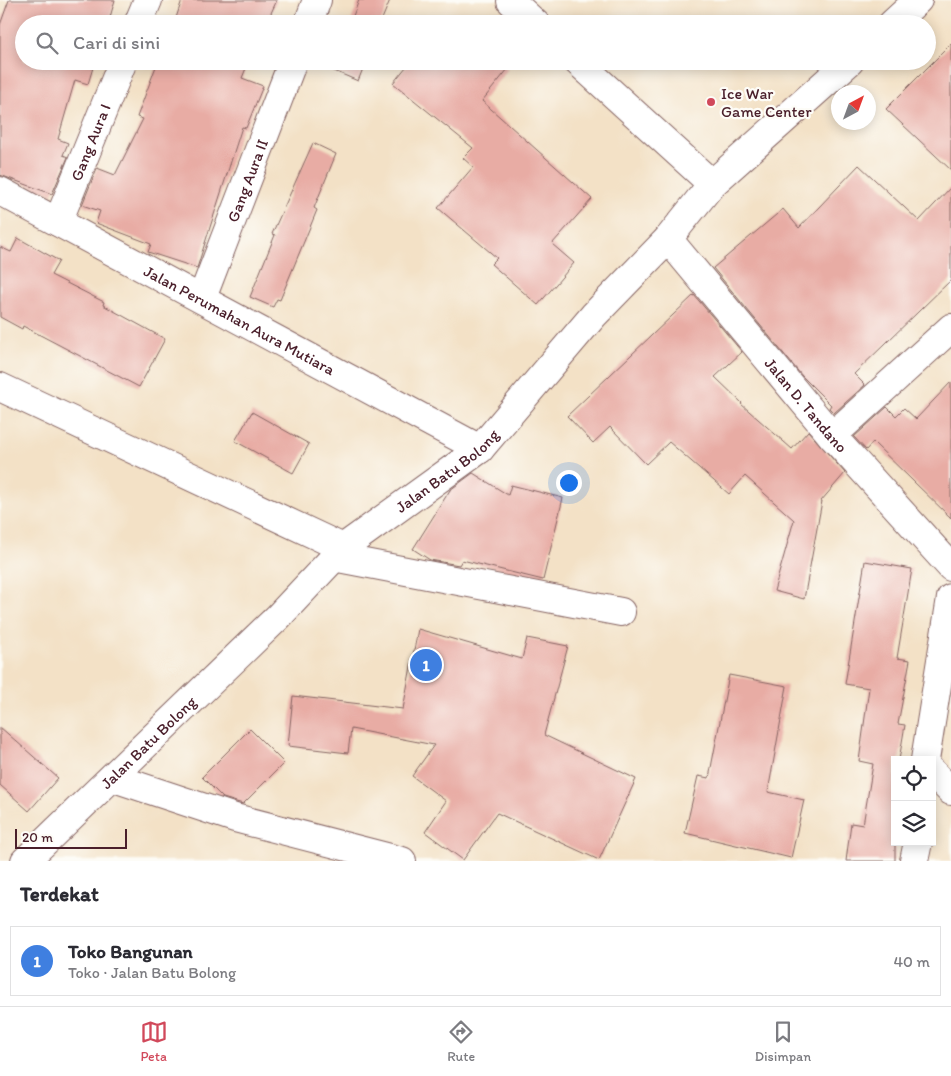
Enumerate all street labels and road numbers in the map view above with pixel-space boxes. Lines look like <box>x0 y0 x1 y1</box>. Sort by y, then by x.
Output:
street label: Gang Aura I <box>66 101 114 184</box>
street label: Gang Aura II <box>223 136 272 225</box>
street label: Jalan Perumahan Aura Mutiara <box>141 261 339 379</box>
street label: Jalan D. Tandano <box>761 354 852 456</box>
street label: Jalan Batu Bolong <box>392 424 503 516</box>
street label: Jalan Batu Bolong <box>96 691 200 793</box>

